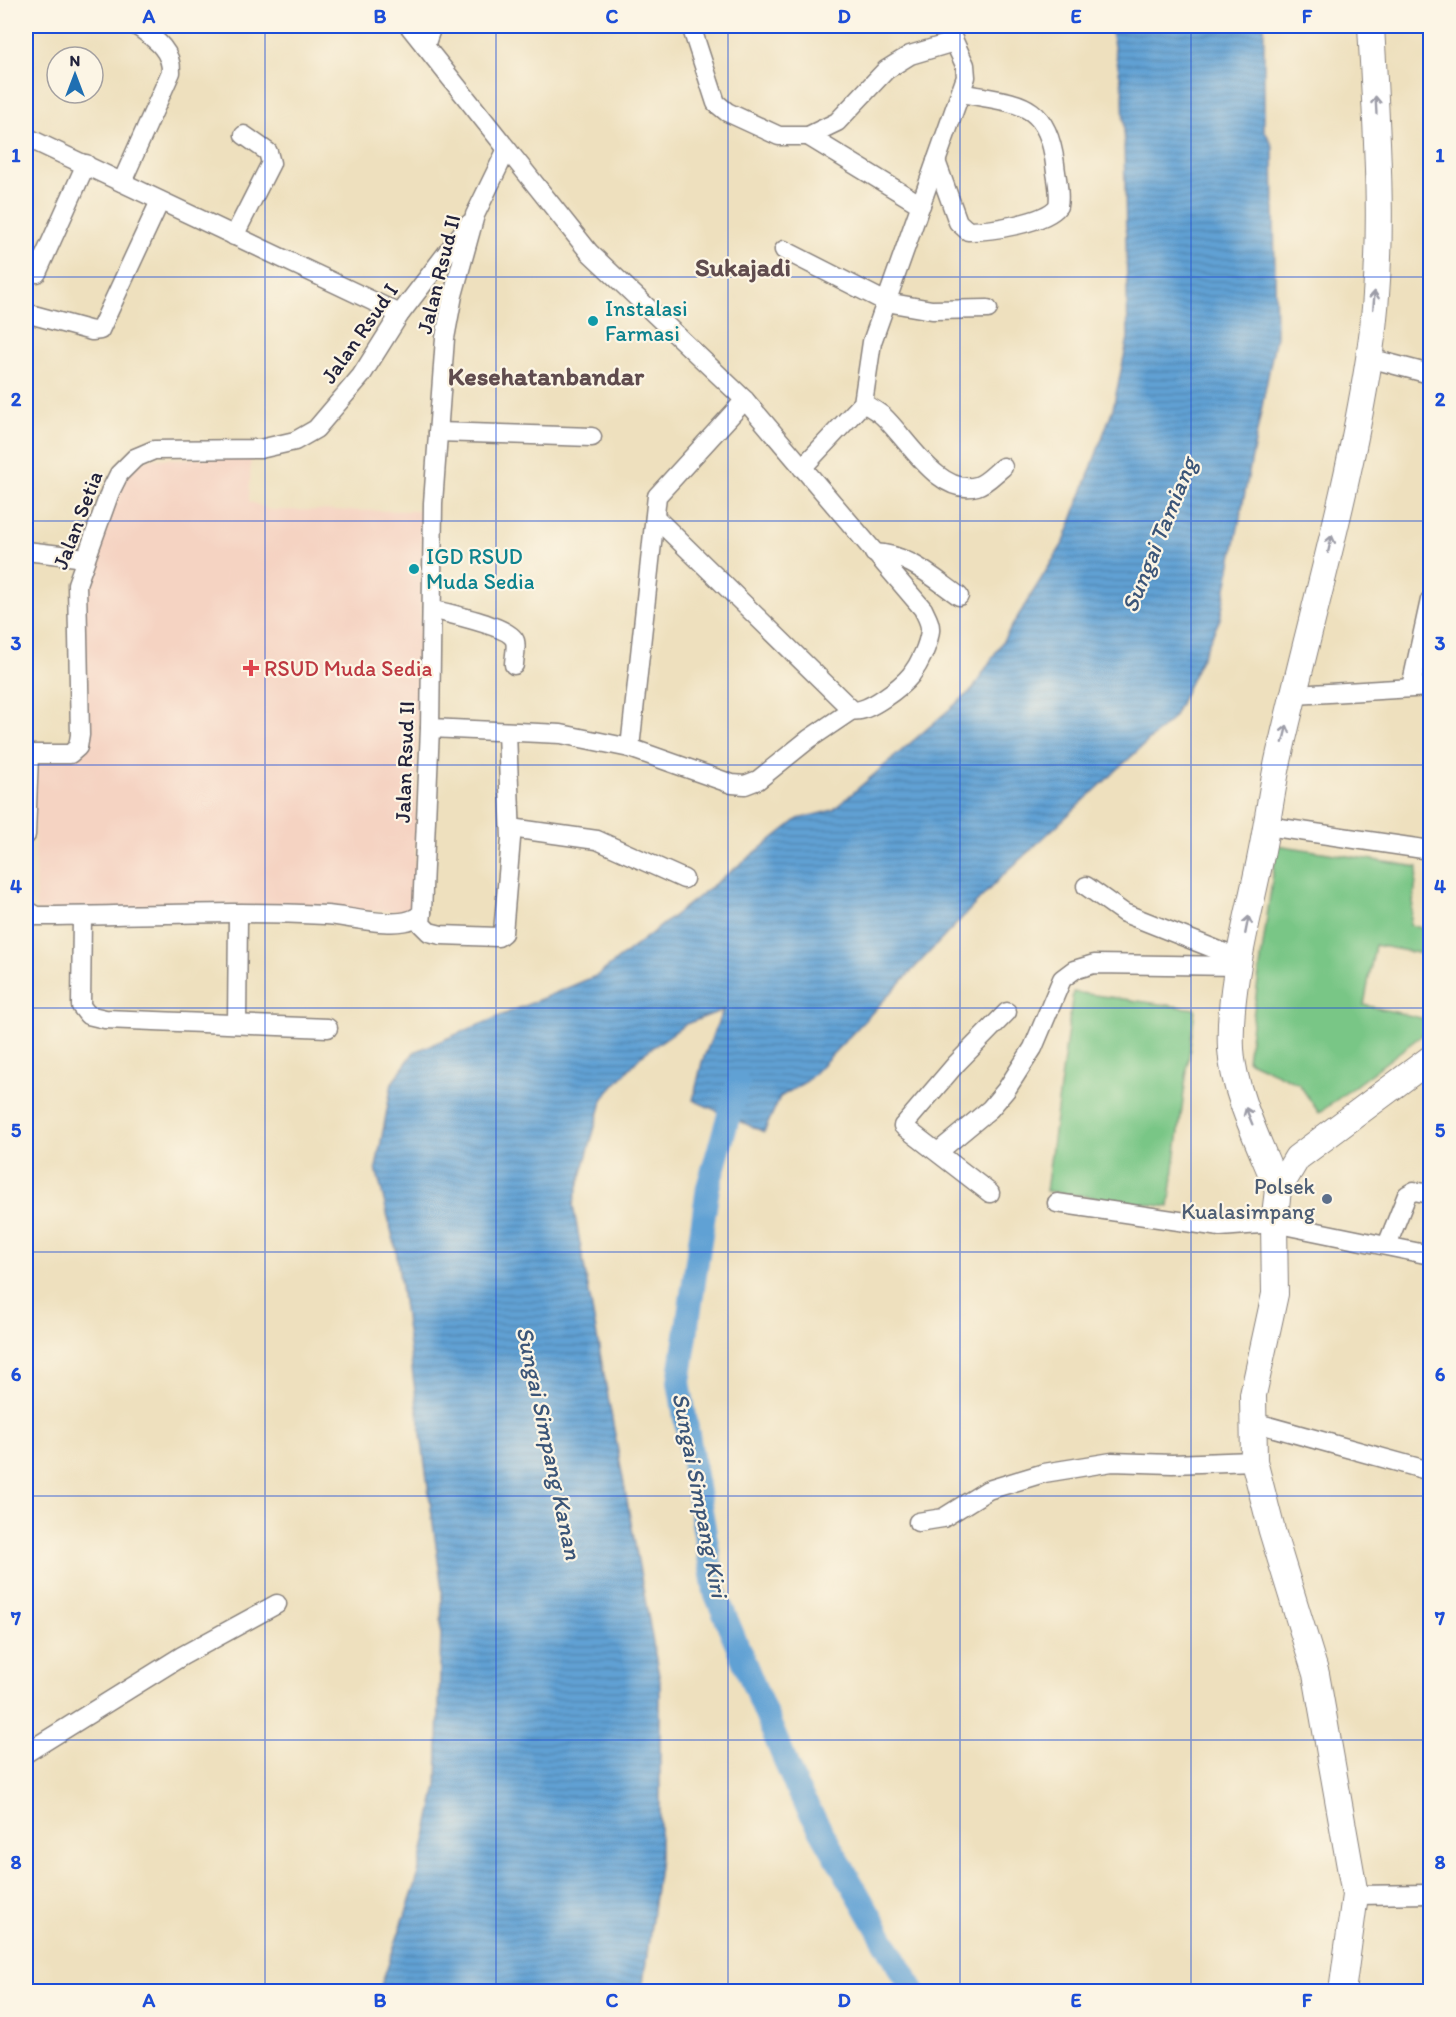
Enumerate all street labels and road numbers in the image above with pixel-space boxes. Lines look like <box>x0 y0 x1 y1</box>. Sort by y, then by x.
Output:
street label: Jalan Rsud II <box>411 212 466 337</box>
street label: Jalan Rsud I <box>315 278 404 389</box>
street label: Jalan Setia <box>46 467 109 573</box>
street label: Jalan Rsud II <box>389 700 420 824</box>

